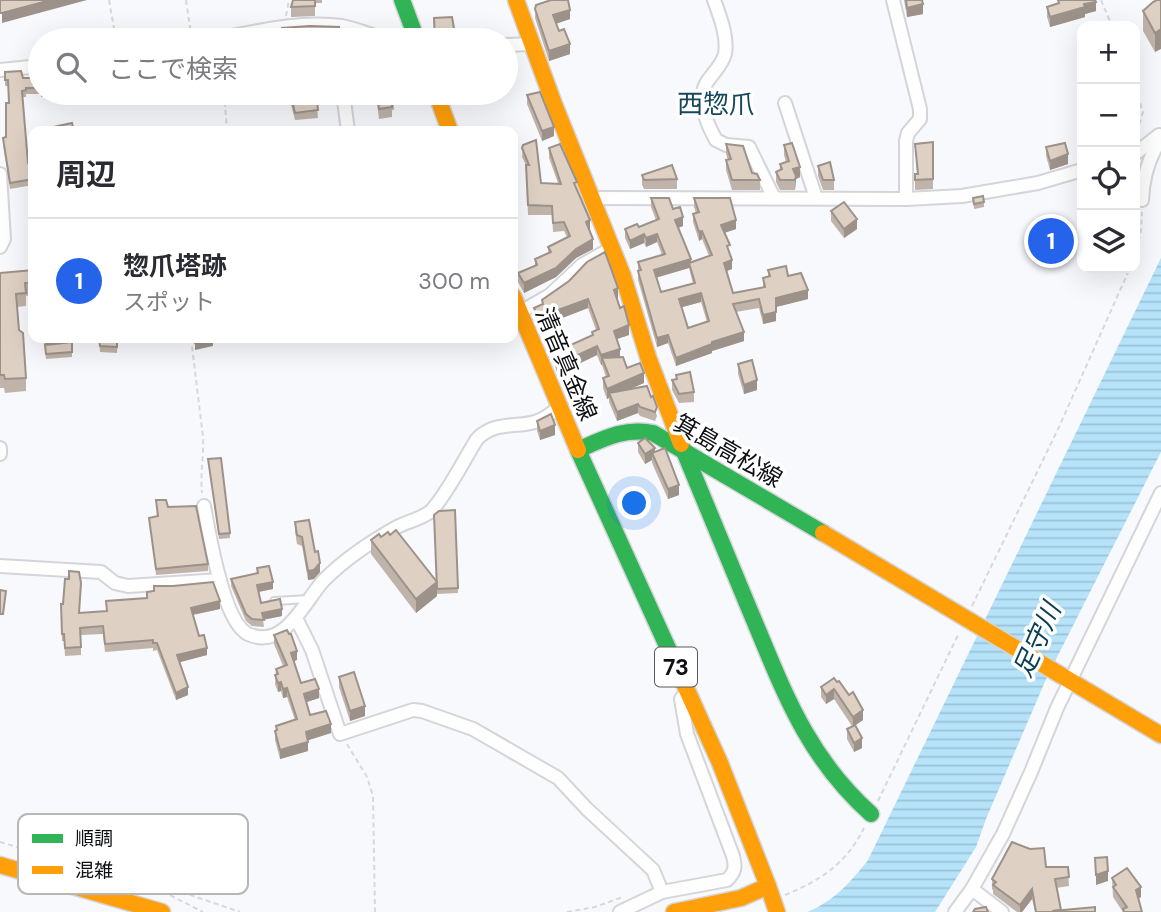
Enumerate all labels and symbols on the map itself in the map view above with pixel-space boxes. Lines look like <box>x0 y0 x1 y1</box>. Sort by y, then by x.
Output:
district label: 西惣爪 <box>677 87 755 121</box>
pin: 1 <box>1028 215 1074 267</box>
street label: 清音真金線 <box>529 303 604 425</box>
street label: 箕島高松線 <box>669 407 788 494</box>
your location <box>617 486 651 520</box>
water label: 足守川 <box>1006 595 1070 683</box>
road number: 73 <box>655 648 697 687</box>
legend <box>18 814 248 894</box>
text: 順調 <box>75 826 113 851</box>
text: 混雑 <box>75 858 113 883</box>

